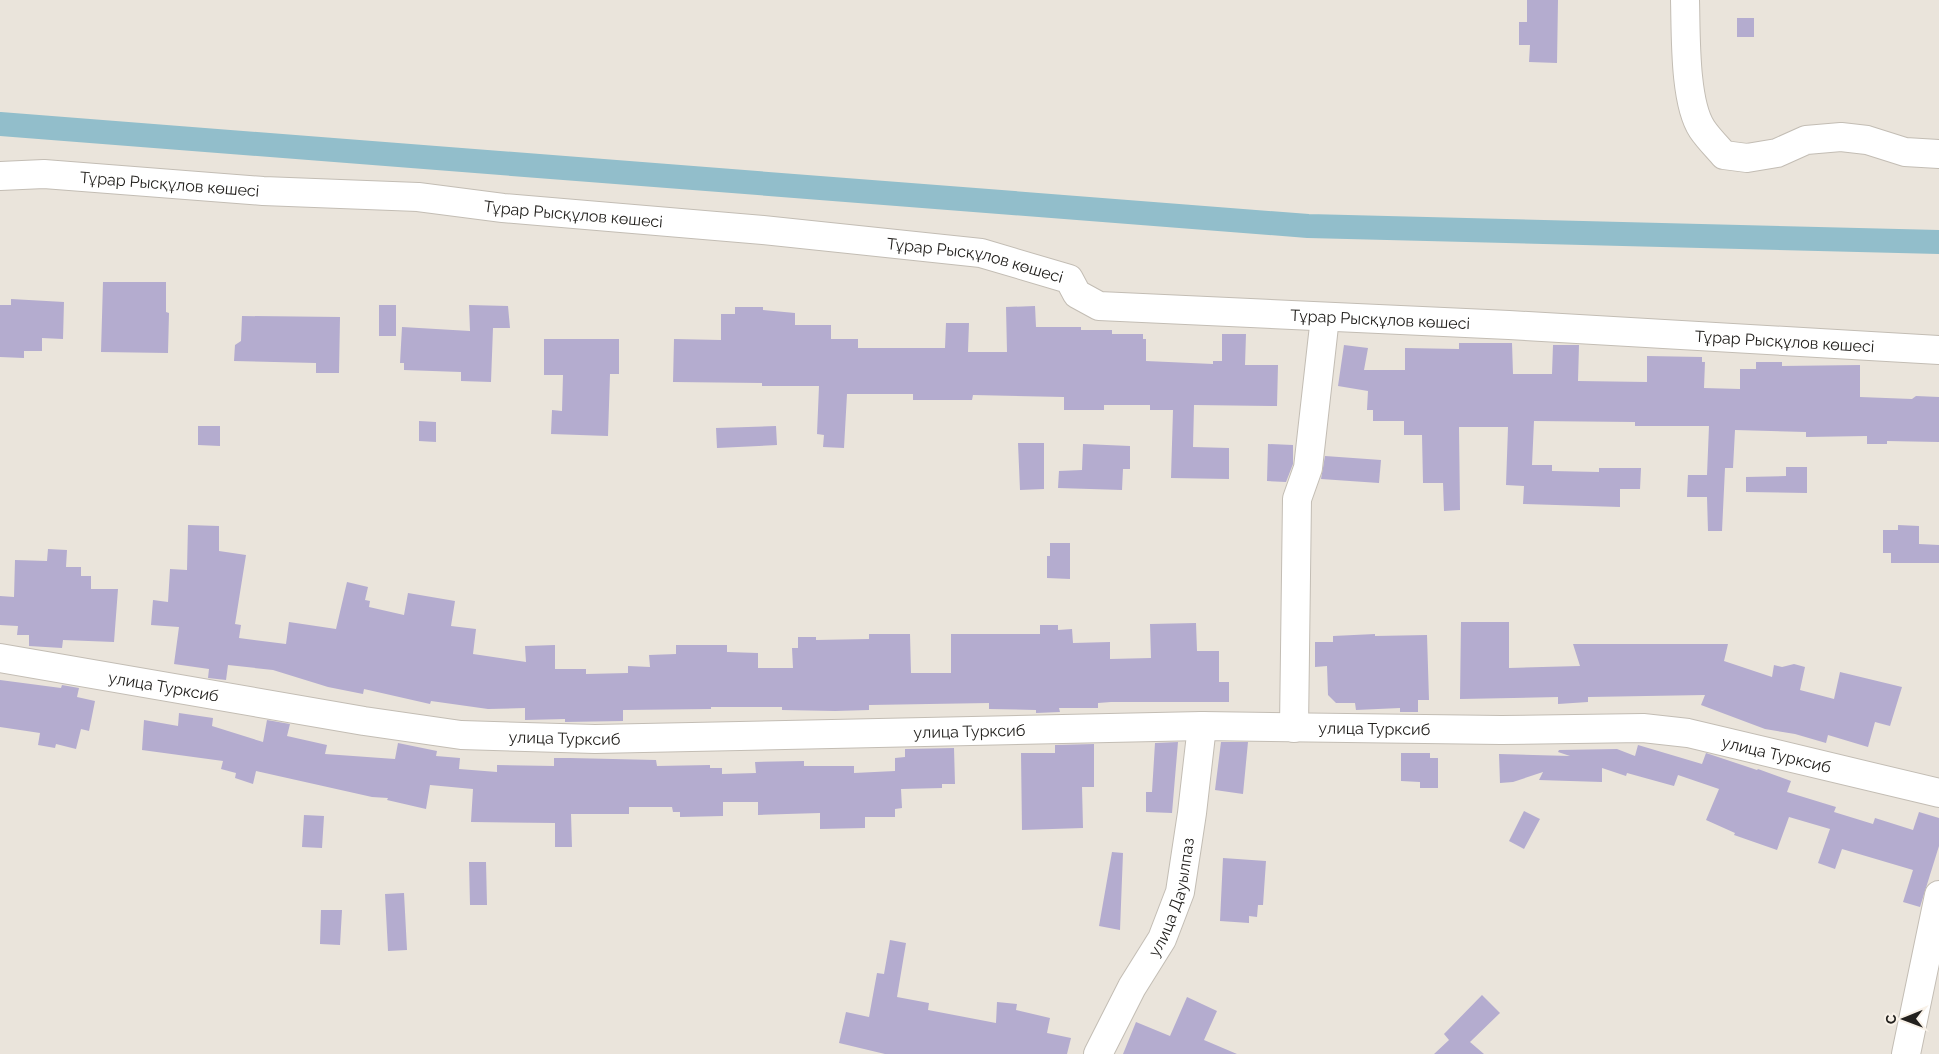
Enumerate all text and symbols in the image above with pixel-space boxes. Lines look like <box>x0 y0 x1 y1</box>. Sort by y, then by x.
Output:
street label: Тұрар Рысқұлов көшесі <box>79 168 260 201</box>
street label: Тұрар Рысқұлов көшесі <box>482 197 664 231</box>
street label: Тұрар Рысқұлов көшесі <box>886 234 1065 287</box>
street label: Тұрар Рысқұлов көшесі <box>1290 306 1470 333</box>
street label: Тұрар Рысқұлов көшесі <box>1694 327 1875 356</box>
street label: улица Турксиб <box>107 668 220 706</box>
street label: улица Турксиб <box>1318 719 1431 739</box>
street label: улица Турксиб <box>913 721 1026 742</box>
street label: улица Турксиб <box>508 727 621 749</box>
street label: улица Турксиб <box>1720 732 1833 777</box>
street label: улица Дауылпаз <box>1145 836 1198 960</box>
north arrow <box>1879 994 1929 1044</box>
text: С <box>1883 1014 1899 1024</box>

